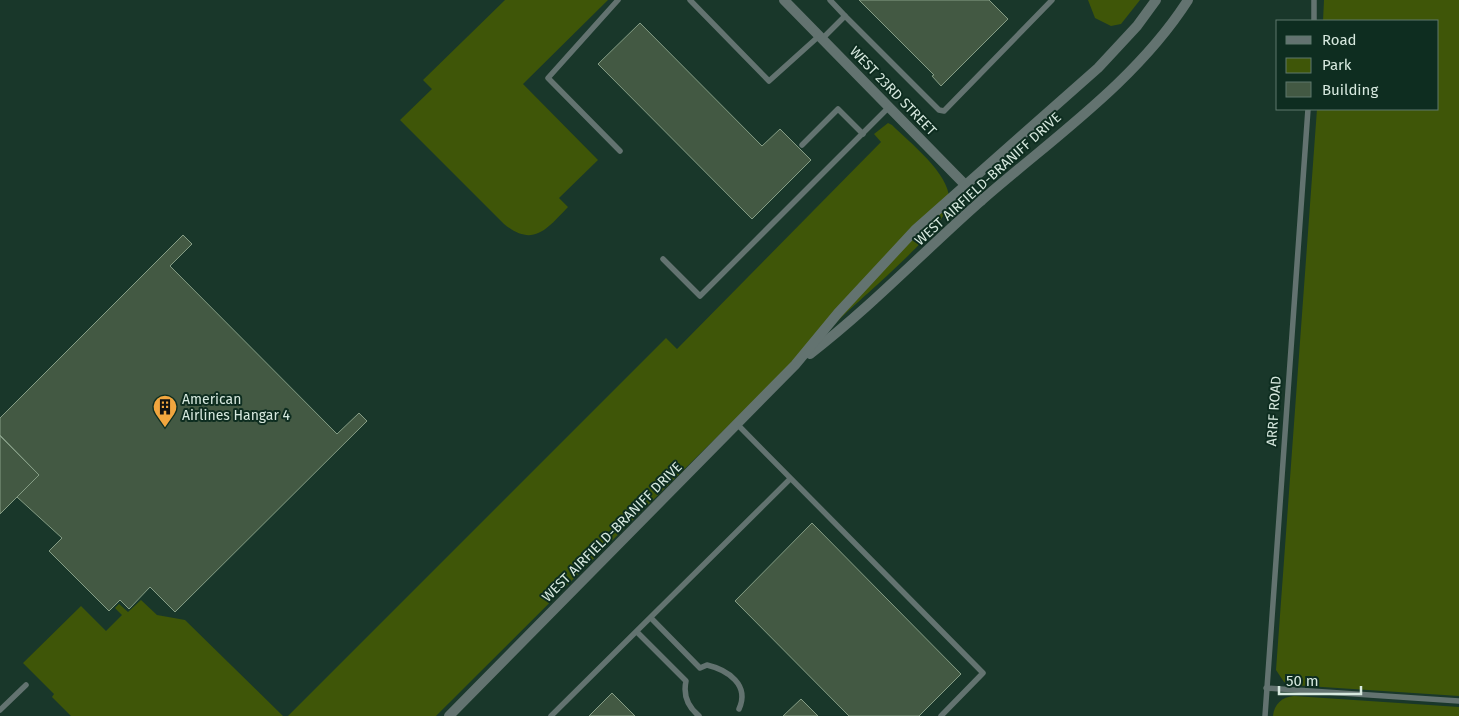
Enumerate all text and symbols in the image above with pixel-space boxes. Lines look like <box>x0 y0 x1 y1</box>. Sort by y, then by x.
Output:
legend <box>1276 20 1439 110</box>
text: Road <box>1322 31 1357 49</box>
street label: WEST 23RD STREET <box>846 43 940 140</box>
text: Park <box>1322 56 1352 74</box>
text: Building <box>1322 81 1378 99</box>
street label: WEST AIRFIELD-BRANIFF DRIVE <box>911 109 1065 249</box>
street label: ARRF ROAD <box>1263 375 1285 447</box>
place label: American Airlines Hangar 4 <box>182 391 291 424</box>
building icon: American Airlines Hangar 4 <box>152 394 178 428</box>
street label: WEST AIRFIELD-BRANIFF DRIVE <box>538 458 686 606</box>
scale bar <box>1279 664 1362 696</box>
text: 50 m <box>1286 672 1319 690</box>

